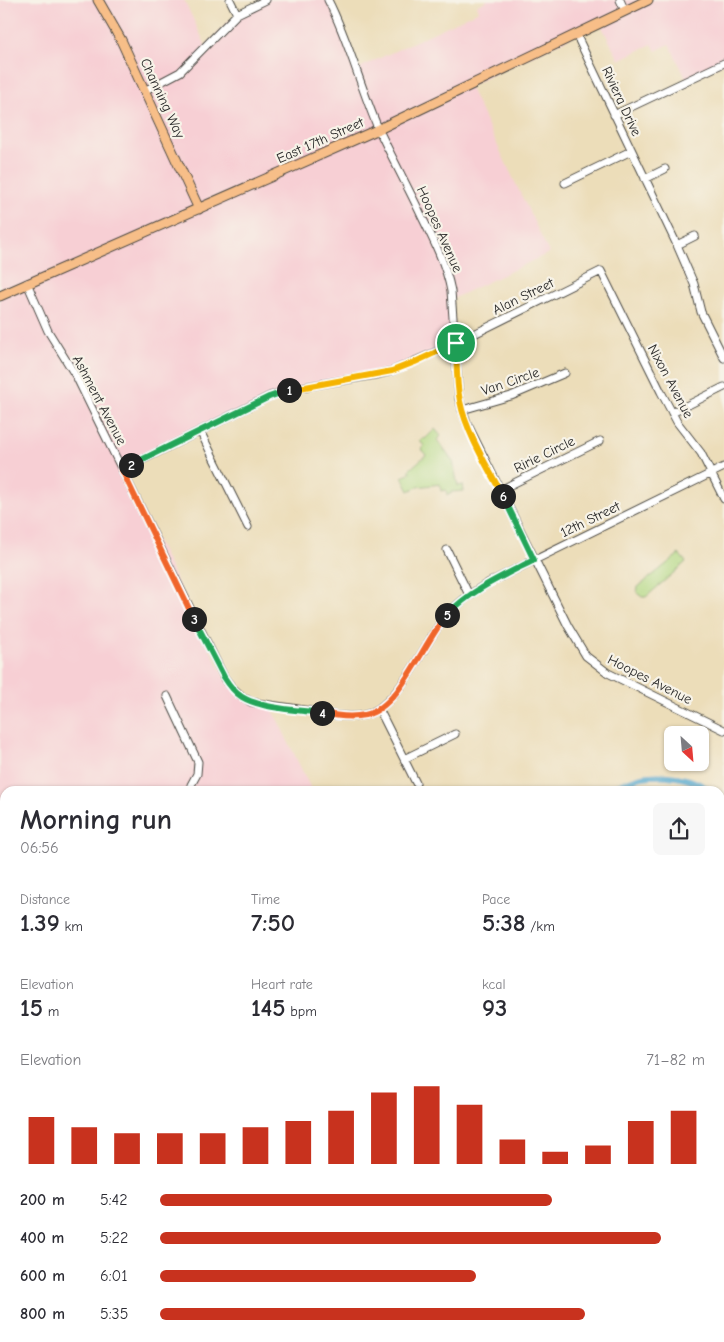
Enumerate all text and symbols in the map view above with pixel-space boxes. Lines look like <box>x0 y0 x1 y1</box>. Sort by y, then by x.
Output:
street label: Channing Way <box>137 55 189 142</box>
street label: Riviera Drive <box>598 64 645 139</box>
street label: East 17th Street <box>274 113 367 167</box>
street label: Hoopes Avenue <box>413 183 466 275</box>
street label: Alan Street <box>490 274 557 319</box>
pin <box>435 322 477 364</box>
icon: arrive <box>442 329 470 357</box>
street label: Nixon Avenue <box>644 341 697 421</box>
street label: Ashment Avenue <box>69 352 130 448</box>
street label: Van Circle <box>479 364 541 399</box>
pin: 1 <box>276 378 302 402</box>
text: 1 <box>287 382 292 399</box>
street label: Ririe Circle <box>511 432 577 476</box>
pin: 2 <box>118 452 144 478</box>
text: 2 <box>128 457 135 474</box>
pin: 6 <box>490 484 516 508</box>
text: 6 <box>500 488 507 505</box>
street label: 12th Street <box>558 497 624 541</box>
pin: 5 <box>434 602 460 628</box>
pin: 3 <box>182 606 206 632</box>
text: 5 <box>444 607 451 624</box>
text: 3 <box>191 611 198 628</box>
street label: Hoopes Avenue <box>605 651 695 708</box>
pin: 4 <box>310 700 334 726</box>
text: 4 <box>319 705 326 722</box>
north arrow <box>664 726 709 771</box>
map controls <box>664 726 709 771</box>
button: share <box>653 803 705 855</box>
text: Morning run <box>20 804 172 836</box>
text: 06:56 <box>20 839 59 857</box>
text: Distance <box>20 891 70 908</box>
text: Time <box>251 891 280 908</box>
text: Pace <box>482 891 510 908</box>
text: 1.39 <box>20 908 60 937</box>
text: 7:50 <box>251 908 295 937</box>
text: 5:38 <box>482 908 526 937</box>
text: km <box>60 918 83 935</box>
text: /km <box>526 918 555 935</box>
text: Elevation <box>20 976 74 993</box>
text: Heart rate <box>251 976 313 993</box>
text: kcal <box>482 976 506 993</box>
text: 15 <box>20 993 43 1022</box>
text: 145 <box>251 993 286 1022</box>
text: 93 <box>482 993 507 1022</box>
text: m <box>43 1003 59 1020</box>
text: bpm <box>286 1003 317 1020</box>
text: Elevation <box>20 1051 81 1069</box>
text: 71–82 m <box>646 1051 705 1069</box>
text: 200 m <box>20 1191 65 1209</box>
text: 5:42 <box>100 1191 128 1209</box>
text: 400 m <box>20 1229 64 1247</box>
text: 5:22 <box>100 1229 128 1247</box>
text: 600 m <box>20 1267 65 1285</box>
text: 6:01 <box>100 1267 128 1285</box>
text: 800 m <box>20 1305 65 1323</box>
text: 5:35 <box>100 1305 128 1323</box>

